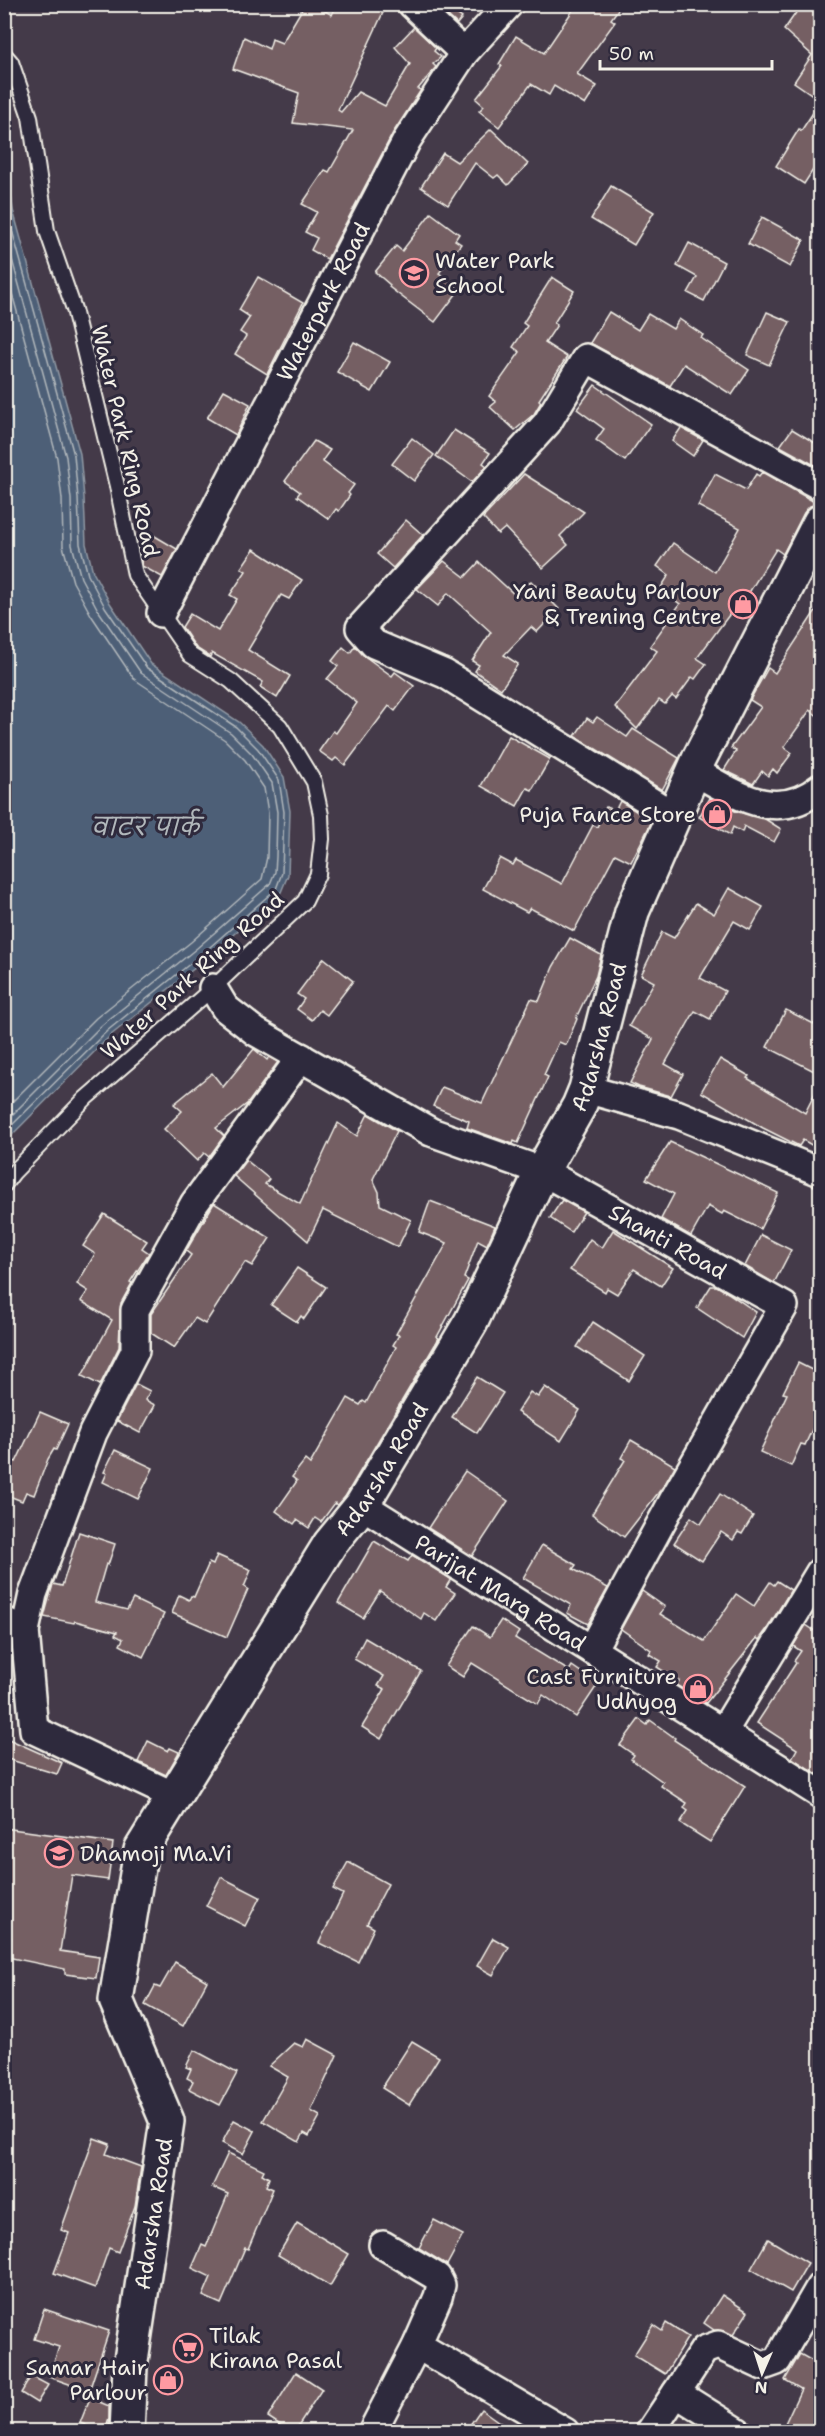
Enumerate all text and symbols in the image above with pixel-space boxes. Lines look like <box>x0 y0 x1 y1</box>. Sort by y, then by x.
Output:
scale bar <box>600 33 772 71</box>
text: 50 m <box>609 42 654 66</box>
street label: Waterpark Road <box>270 217 377 386</box>
place label: Water Park School <box>435 246 555 300</box>
school or university icon: Water Park School <box>398 257 430 289</box>
street label: Water Park Ring Road <box>85 322 166 560</box>
place label: Yani Beauty Parlour & Trening Centre <box>513 577 722 631</box>
shop icon: Yani Beauty Parlour & Trening Centre <box>727 588 759 620</box>
shop icon: Puja Fance Store <box>701 798 733 830</box>
place label: Puja Fance Store <box>519 800 696 829</box>
water label: वाटर पार्क <box>91 808 205 843</box>
street label: Water Park Ring Road <box>94 885 290 1066</box>
street label: Adarsha Road <box>564 959 633 1116</box>
street label: Shanti Road <box>604 1197 732 1286</box>
street label: Adarsha Road <box>328 1397 435 1542</box>
street label: Parijat Marg Road <box>409 1528 592 1658</box>
place label: Cast Furniture Udhyog <box>526 1662 677 1716</box>
shop icon: Cast Furniture Udhyog <box>682 1673 714 1705</box>
school or university icon: Dhamoji Ma.Vi <box>43 1837 75 1869</box>
place label: Dhamoji Ma.Vi <box>80 1839 232 1868</box>
street label: Adarsha Road <box>128 2136 179 2292</box>
place label: Tilak Kirana Pasal <box>209 2321 342 2375</box>
supermarket icon: Tilak Kirana Pasal <box>172 2332 204 2364</box>
north arrow <box>732 2343 792 2403</box>
place label: Samar Hair Parlour <box>26 2353 147 2407</box>
shop icon: Samar Hair Parlour <box>152 2364 184 2396</box>
text: N <box>754 2377 768 2398</box>

